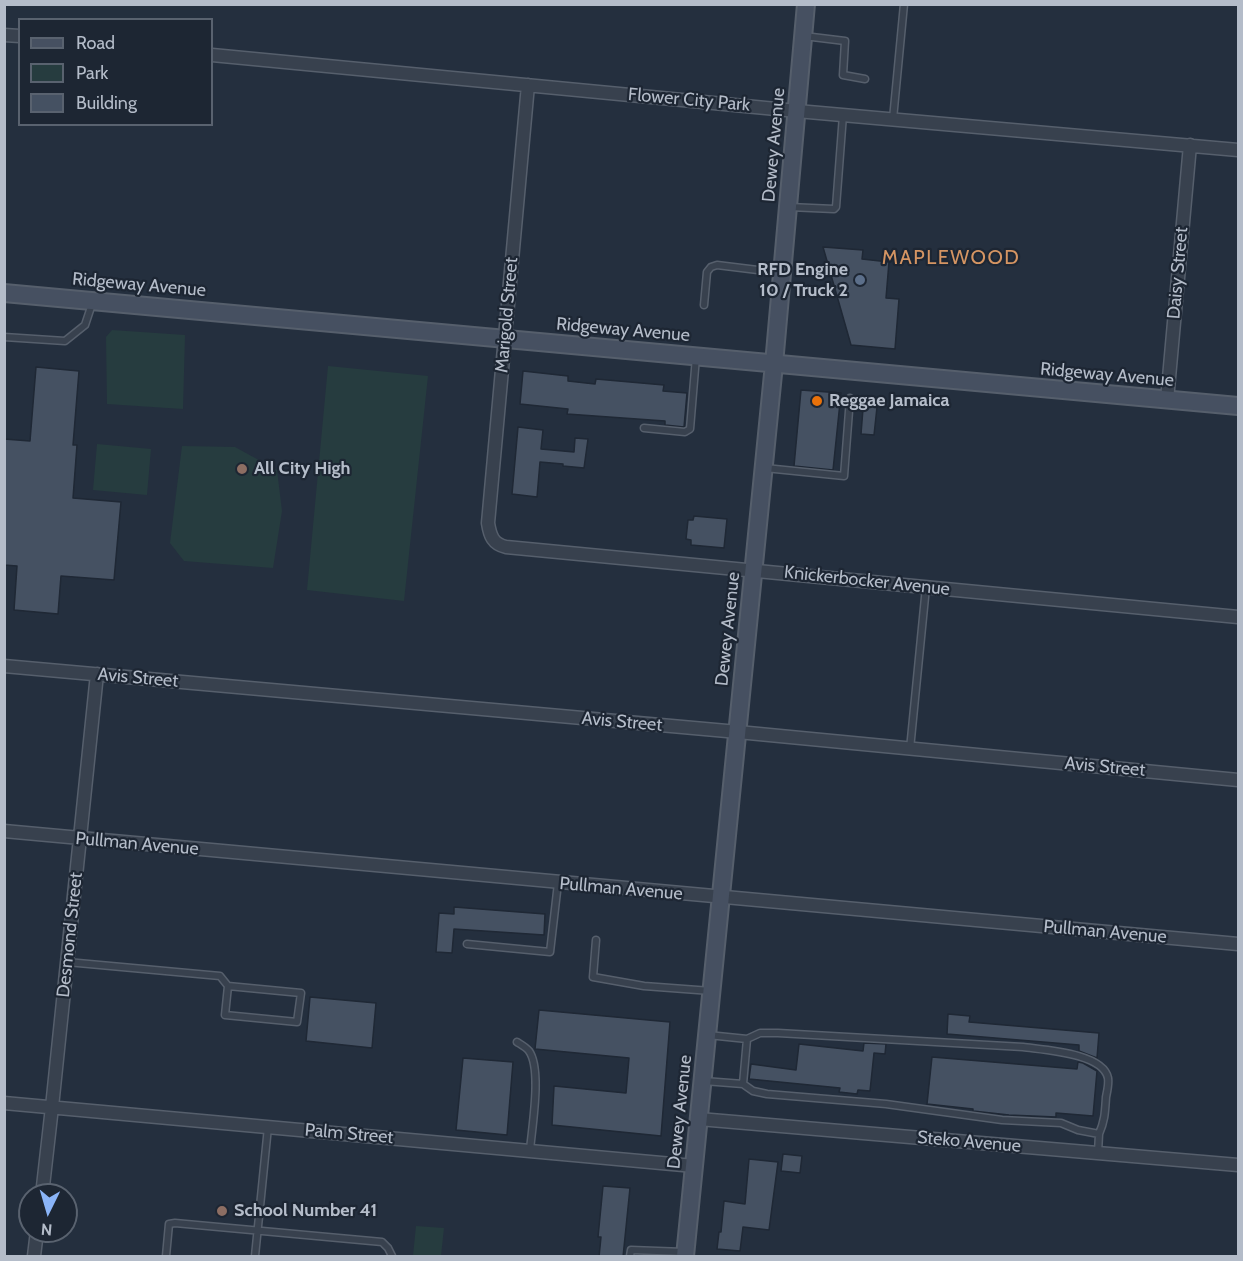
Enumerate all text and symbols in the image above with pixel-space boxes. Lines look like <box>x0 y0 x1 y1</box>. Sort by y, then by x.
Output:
legend <box>18 18 213 126</box>
text: Road <box>76 32 115 54</box>
text: Park <box>76 62 108 84</box>
street label: Flower City Park <box>627 84 751 116</box>
street label: Dewey Avenue <box>758 87 790 203</box>
text: Building <box>76 92 137 114</box>
street label: Daisy Street <box>1163 226 1193 320</box>
district label: MAPLEWOOD <box>882 246 1020 270</box>
street label: Marigold Street <box>491 256 523 374</box>
place label: RFD Engine 10 / Truck 2 <box>757 259 848 302</box>
street label: Ridgeway Avenue <box>71 268 207 302</box>
marker: RFD Engine 10 / Truck 2 <box>853 273 867 287</box>
street label: Ridgeway Avenue <box>555 313 691 347</box>
street label: Ridgeway Avenue <box>1039 358 1175 392</box>
place label: Reggae Jamaica <box>829 390 949 412</box>
marker: Reggae Jamaica <box>810 394 824 408</box>
place label: All City High <box>254 458 350 480</box>
marker: All City High <box>235 462 249 476</box>
street label: Knickerbocker Avenue <box>783 562 951 600</box>
street label: Dewey Avenue <box>711 571 745 687</box>
street label: Avis Street <box>97 664 179 692</box>
street label: Avis Street <box>581 708 663 736</box>
street label: Avis Street <box>1064 753 1146 781</box>
street label: Pullman Avenue <box>74 828 200 860</box>
street label: Desmond Street <box>53 871 87 999</box>
street label: Pullman Avenue <box>558 873 684 905</box>
street label: Pullman Avenue <box>1042 916 1168 948</box>
street label: Dewey Avenue <box>663 1054 697 1170</box>
street label: Palm Street <box>304 1119 394 1149</box>
street label: Steko Avenue <box>916 1127 1022 1157</box>
north arrow <box>18 1183 78 1243</box>
place label: School Number 41 <box>234 1200 377 1222</box>
marker: School Number 41 <box>215 1204 229 1218</box>
text: N <box>40 1219 53 1239</box>

